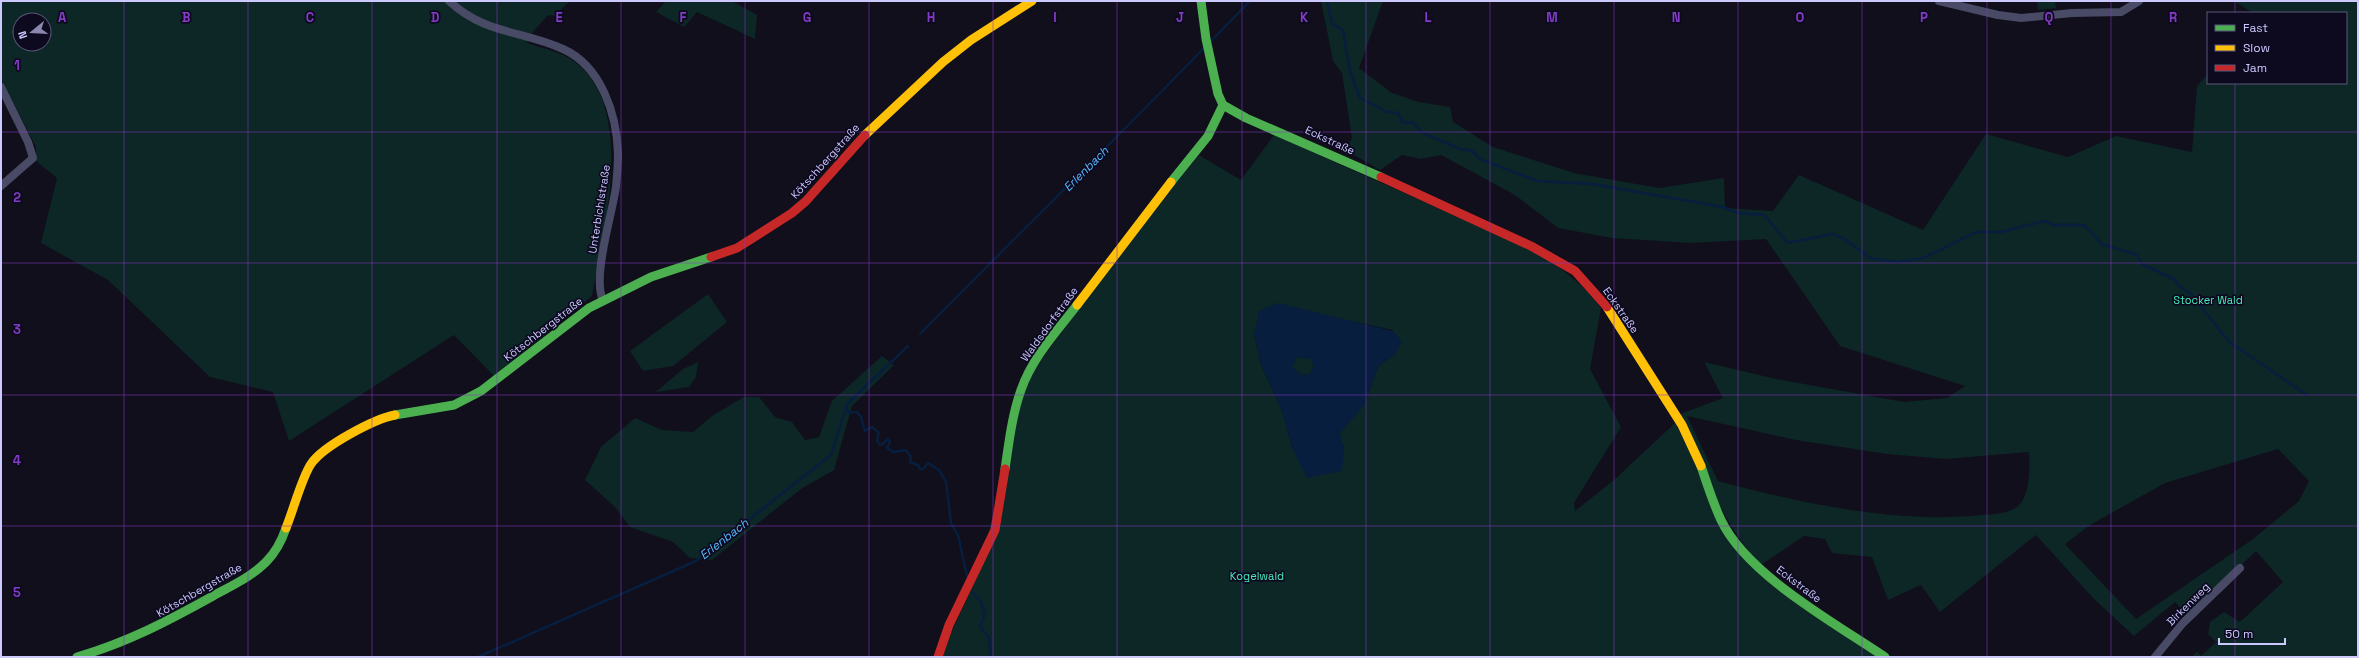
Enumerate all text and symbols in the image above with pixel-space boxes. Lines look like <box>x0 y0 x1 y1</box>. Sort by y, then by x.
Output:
text: A <box>58 9 67 26</box>
text: B <box>182 9 191 26</box>
text: C <box>306 9 314 26</box>
text: D <box>431 9 440 26</box>
text: E <box>555 9 563 26</box>
text: F <box>680 9 687 26</box>
text: G <box>803 9 811 26</box>
text: H <box>927 9 935 26</box>
text: I <box>1053 9 1057 26</box>
text: J <box>1176 9 1184 26</box>
text: K <box>1300 9 1309 26</box>
text: L <box>1424 9 1432 26</box>
text: M <box>1546 9 1558 26</box>
text: N <box>1672 9 1680 26</box>
text: O <box>1796 9 1805 26</box>
text: P <box>1920 9 1928 26</box>
text: Q <box>2045 9 2054 26</box>
text: R <box>2169 9 2177 26</box>
north arrow <box>12 12 52 52</box>
legend <box>2207 12 2347 84</box>
text: Fast <box>2243 20 2268 36</box>
text: N <box>15 29 30 41</box>
text: Slow <box>2243 40 2270 56</box>
text: 1 <box>14 57 20 74</box>
text: Jam <box>2243 60 2267 76</box>
street label: Kötschbergstraße <box>788 121 862 201</box>
street label: Eckstraße <box>1303 122 1357 158</box>
water label: Erlenbach <box>1060 142 1113 195</box>
street label: Unterbichlstraße <box>585 164 613 254</box>
text: 2 <box>13 189 21 206</box>
street label: Waldsdorfstraße <box>1017 284 1081 364</box>
street label: Eckstraße <box>1600 284 1642 336</box>
park label: Stocker Wald <box>2173 293 2243 307</box>
street label: Kötschbergstraße <box>501 294 585 364</box>
text: 3 <box>13 321 21 338</box>
text: 4 <box>13 452 21 469</box>
water label: Erlenbach <box>696 515 752 563</box>
street label: Kötschbergstraße <box>154 560 244 620</box>
street label: Eckstraße <box>1774 562 1824 606</box>
park label: Kogelwald <box>1230 569 1284 583</box>
street label: Birkenweg <box>2164 580 2212 628</box>
text: 5 <box>13 584 21 601</box>
scale bar <box>2219 620 2285 646</box>
text: 50 m <box>2225 626 2253 642</box>

